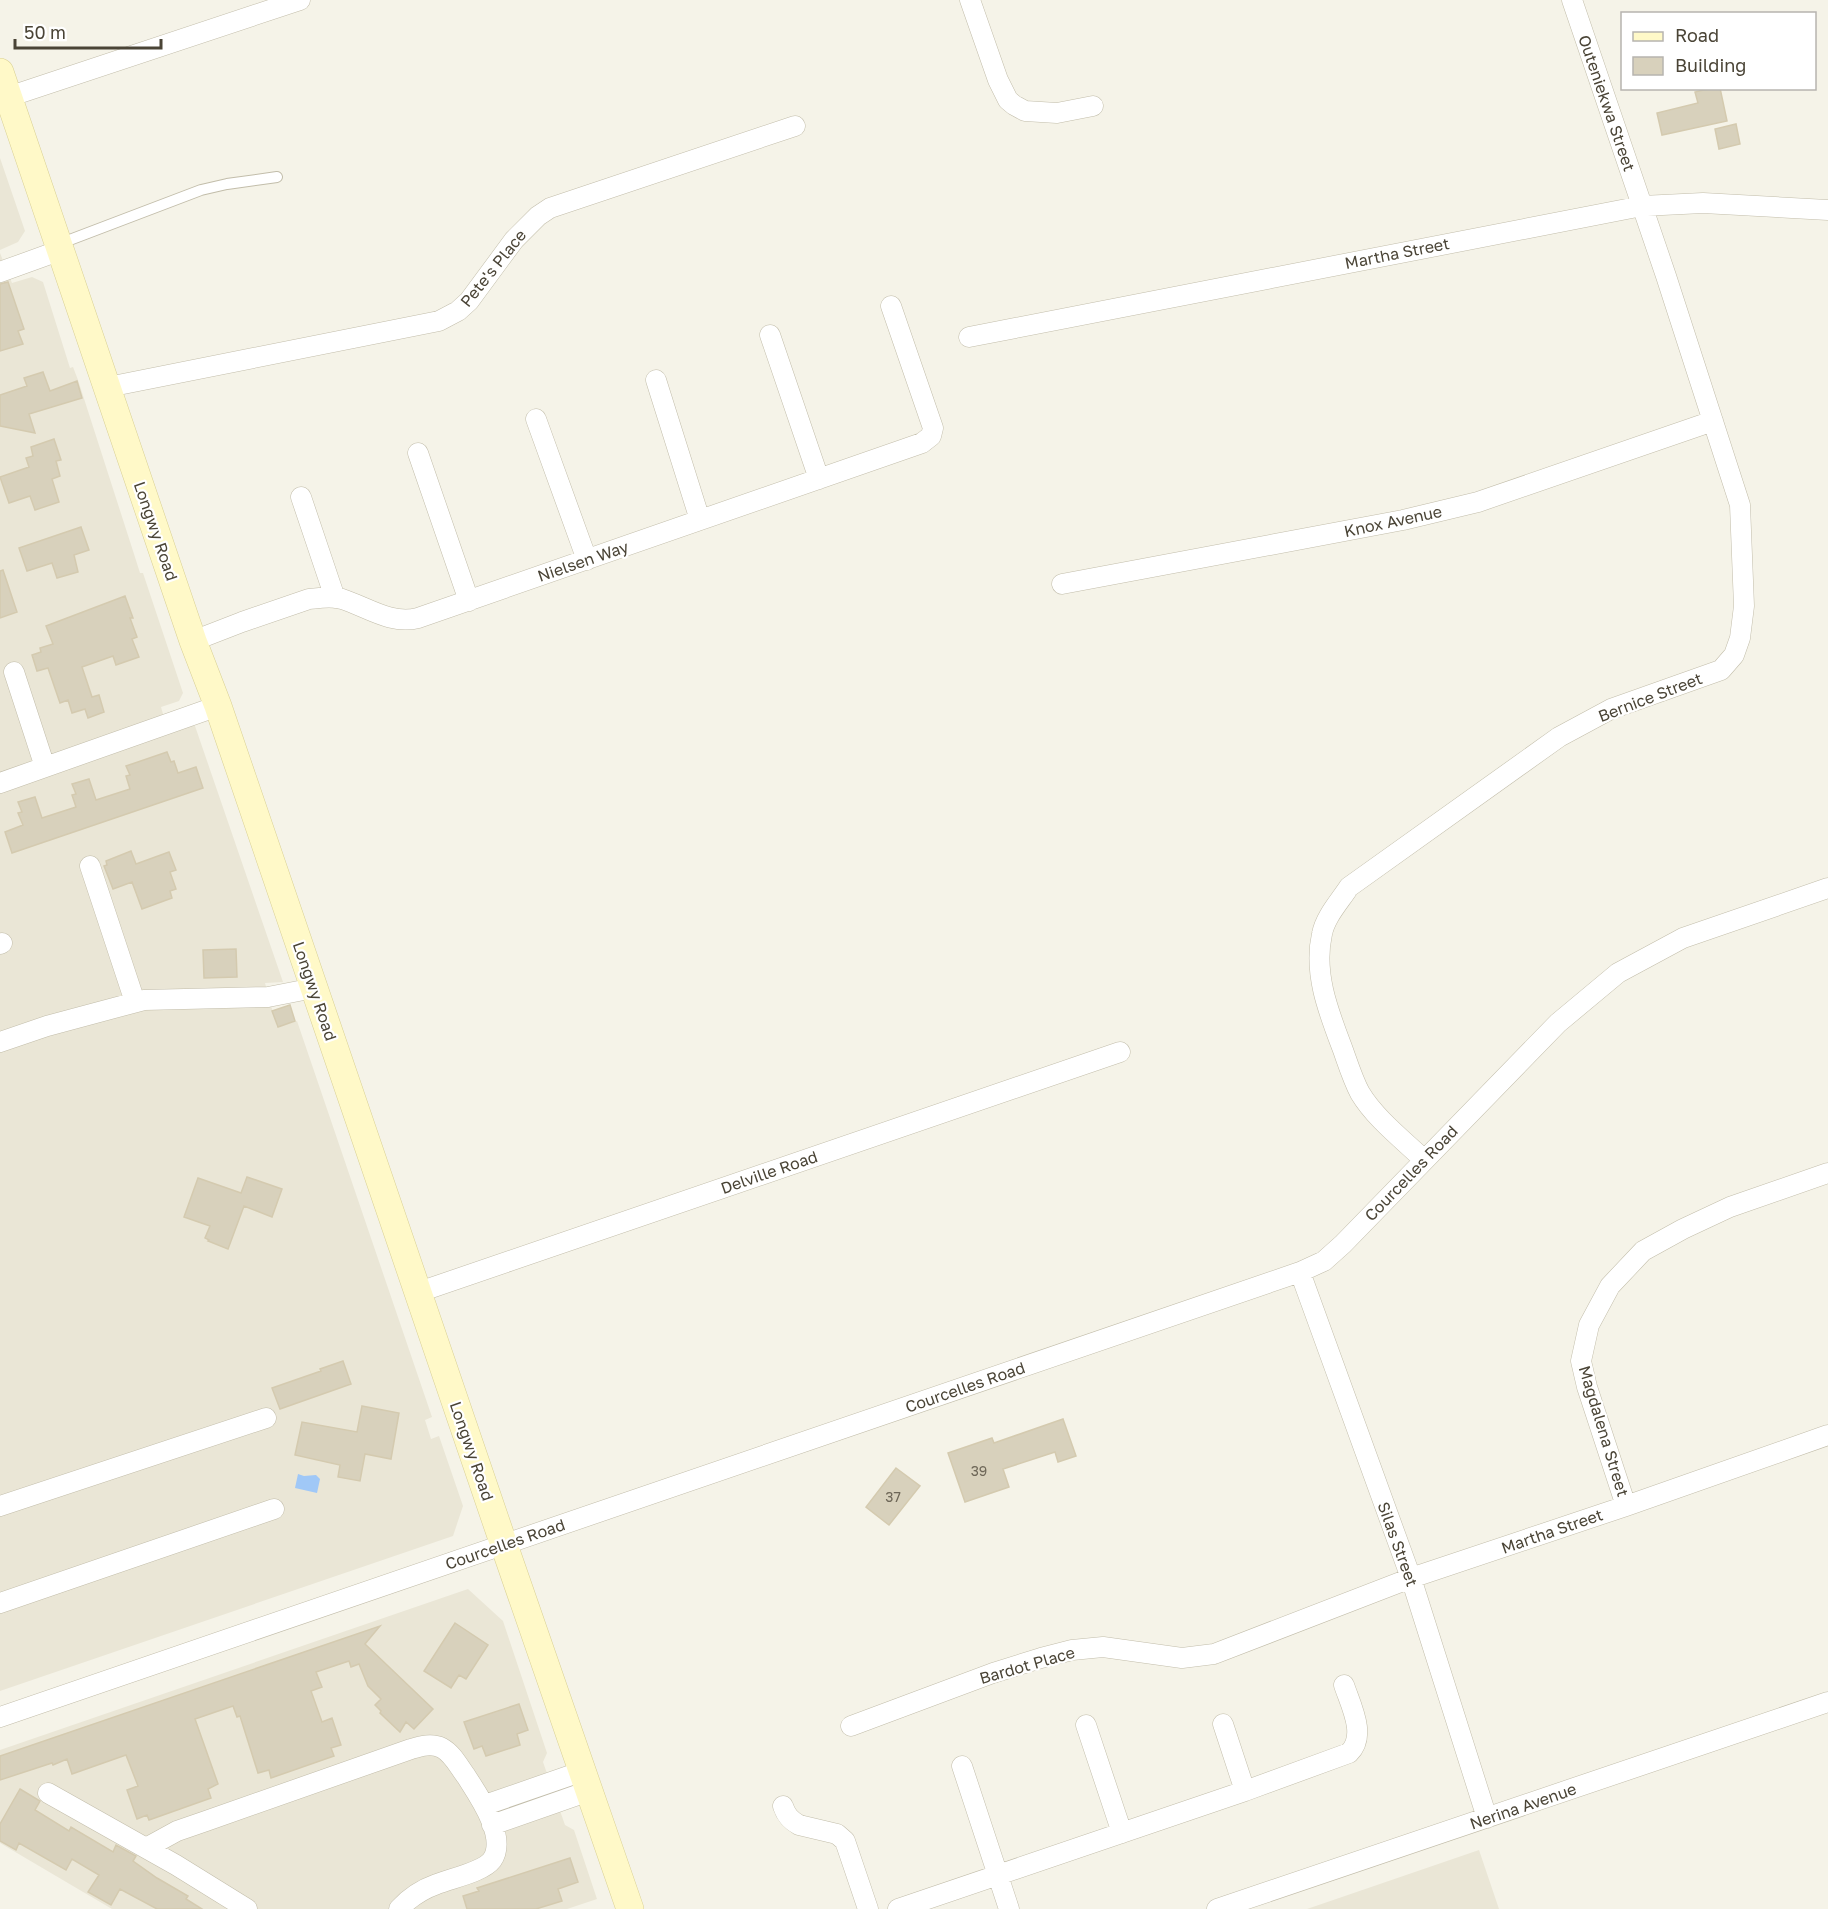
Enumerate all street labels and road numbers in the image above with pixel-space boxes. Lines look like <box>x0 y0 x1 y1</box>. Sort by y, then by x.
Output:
street label: Outeniekwa Street <box>1574 32 1640 174</box>
street label: Pete's Place <box>456 225 530 311</box>
street label: Martha Street <box>1343 233 1451 273</box>
street label: Longwy Road <box>130 479 182 583</box>
street label: Knox Avenue <box>1342 501 1444 541</box>
street label: Nielsen Way <box>535 536 631 586</box>
street label: Bernice Street <box>1595 668 1705 726</box>
street label: Longwy Road <box>289 939 341 1043</box>
street label: Courcelles Road <box>1360 1121 1462 1225</box>
street label: Delville Road <box>718 1146 820 1198</box>
street label: Courcelles Road <box>903 1357 1027 1417</box>
street label: Magdalena Street <box>1575 1363 1633 1499</box>
street label: Longwy Road <box>446 1399 498 1503</box>
street label: Silas Street <box>1373 1499 1423 1589</box>
street label: Martha Street <box>1499 1504 1605 1558</box>
street label: Courcelles Road <box>443 1514 567 1574</box>
street label: Bardot Place <box>977 1642 1077 1688</box>
street label: Nerina Avenue <box>1467 1778 1579 1834</box>

